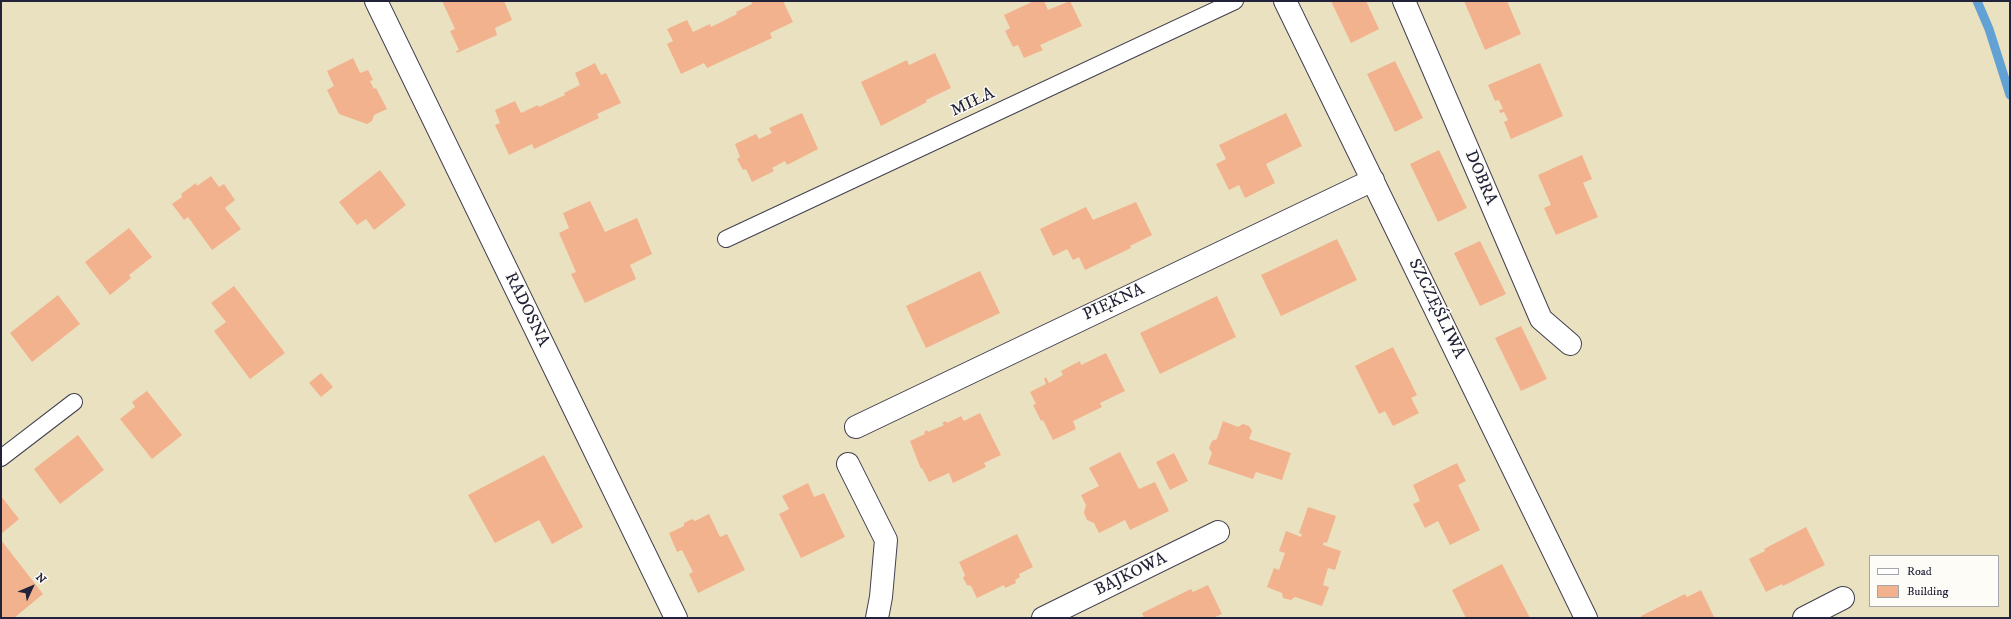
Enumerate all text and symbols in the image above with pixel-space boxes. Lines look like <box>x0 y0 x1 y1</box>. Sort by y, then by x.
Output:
street label: MIŁA <box>948 84 998 122</box>
street label: DOBRA <box>1459 148 1501 208</box>
street label: SZCZĘŚLIWA <box>1403 256 1469 362</box>
street label: RADOSNA <box>499 270 553 350</box>
street label: PIĘKNA <box>1080 280 1148 326</box>
street label: BAJKOWA <box>1092 549 1170 601</box>
legend <box>1869 555 1999 607</box>
text: Road <box>1907 564 1932 579</box>
north arrow <box>12 567 52 607</box>
text: N <box>32 571 49 587</box>
text: Building <box>1907 584 1948 599</box>

